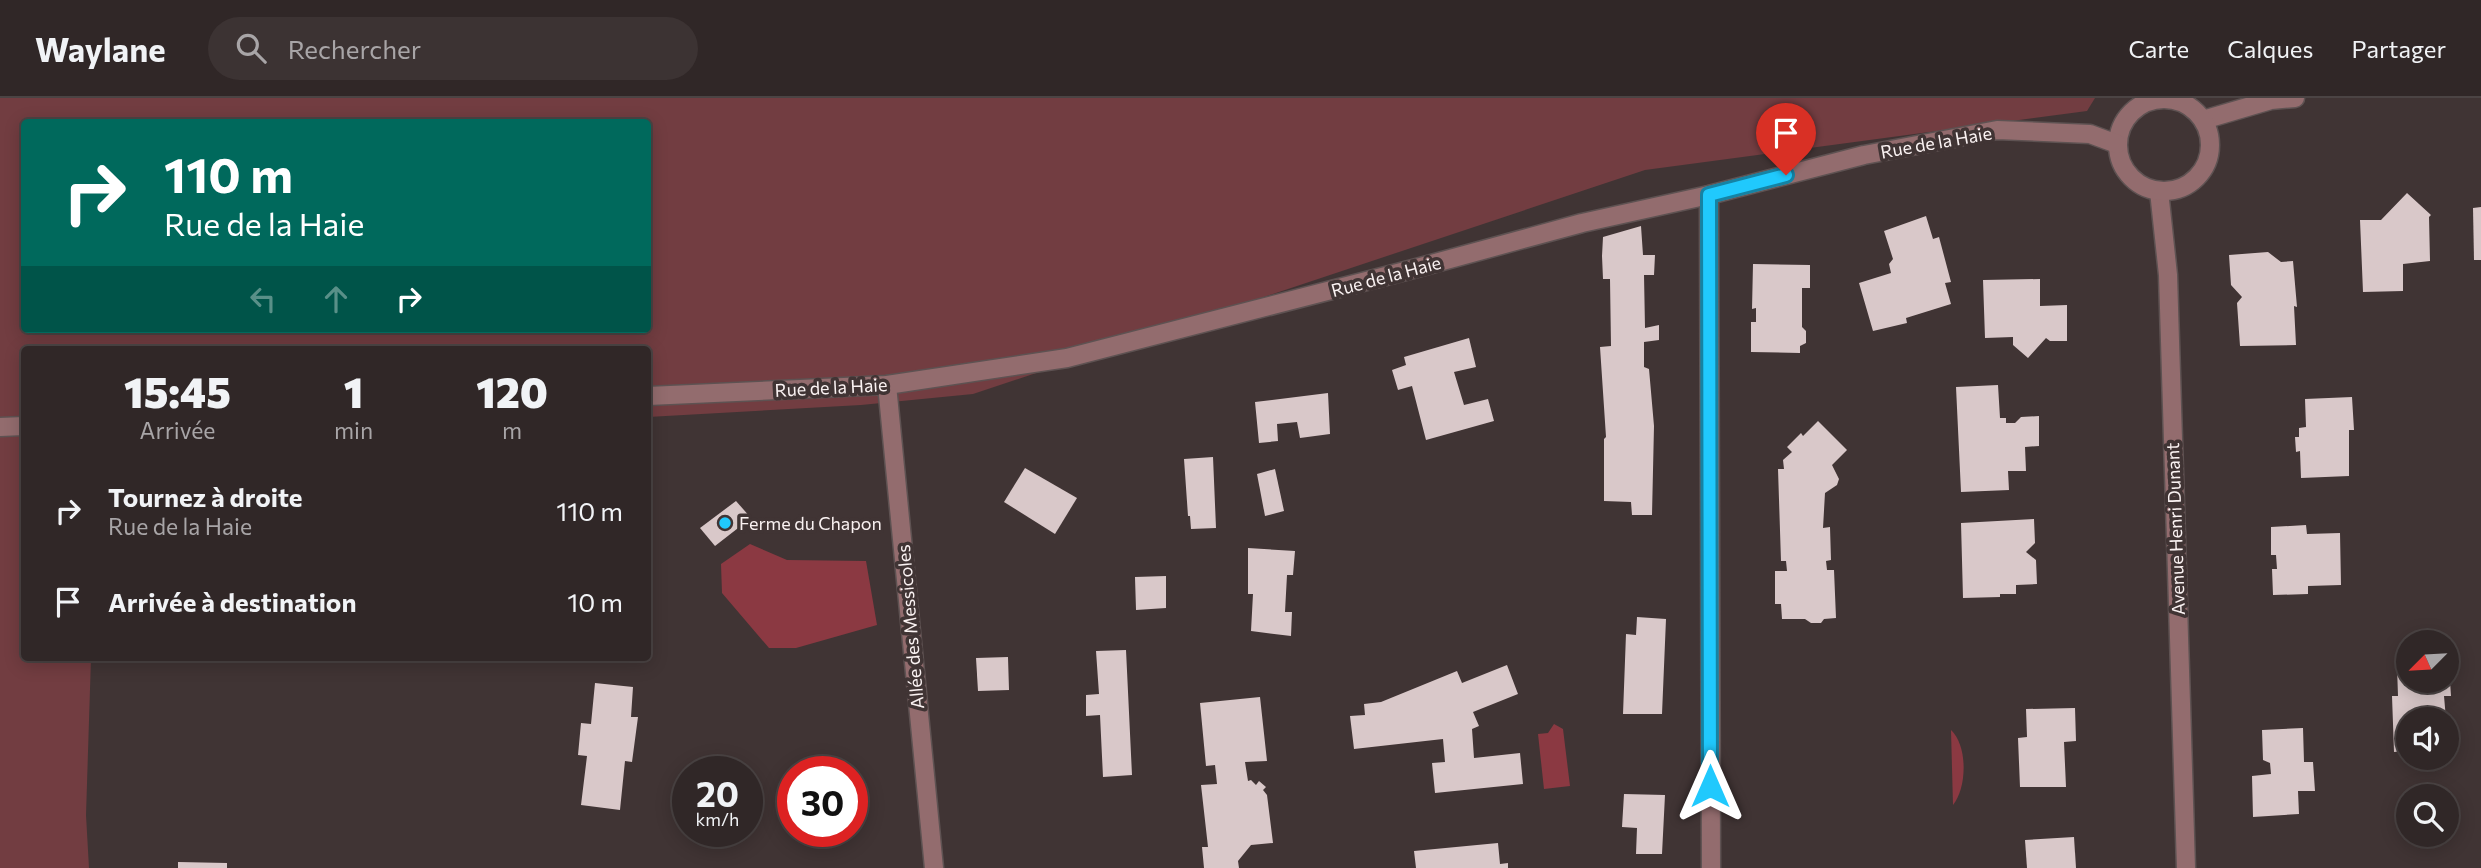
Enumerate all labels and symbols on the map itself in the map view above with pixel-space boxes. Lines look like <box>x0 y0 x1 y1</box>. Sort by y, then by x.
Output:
pin <box>1756 103 1816 175</box>
street label: Rue de la Haie <box>1879 121 1993 163</box>
street label: Rue de la Haie <box>1329 251 1443 301</box>
street label: Rue de la Haie <box>774 373 888 401</box>
street label: Avenue Henri Dunant <box>2161 442 2189 616</box>
place label: Ferme du Chapon <box>739 512 882 534</box>
marker: Ferme du Chapon <box>717 515 733 531</box>
street label: Allée des Messicoles <box>892 544 928 710</box>
north arrow <box>2396 630 2459 693</box>
position arrow <box>1673 749 1747 823</box>
speed limit sign: 30 <box>777 756 868 847</box>

